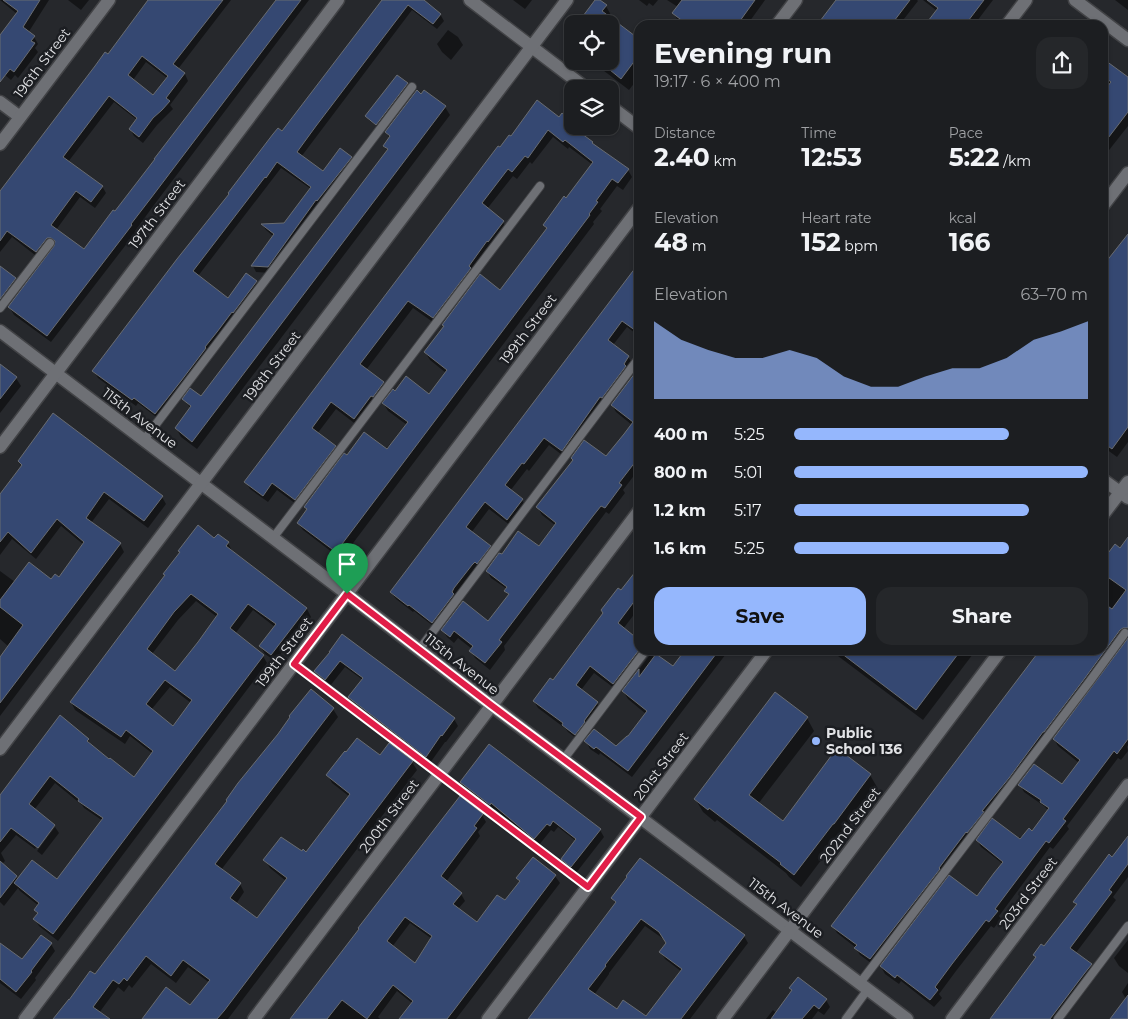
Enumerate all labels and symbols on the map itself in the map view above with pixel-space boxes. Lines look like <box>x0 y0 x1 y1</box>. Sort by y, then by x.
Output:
street label: 196th Street <box>10 24 74 102</box>
street label: 197th Street <box>125 175 189 252</box>
street label: 199th Street <box>496 290 560 368</box>
street label: 198th Street <box>240 327 305 405</box>
street label: 115th Avenue <box>99 384 181 452</box>
pin <box>326 543 368 594</box>
street label: 199th Street <box>252 613 316 691</box>
street label: 115th Avenue <box>421 629 503 699</box>
place label: Public School 136 <box>826 724 902 758</box>
street label: 201st Street <box>630 728 693 804</box>
marker: Public School 136 <box>810 735 822 747</box>
street label: 200th Street <box>355 775 423 856</box>
street label: 202nd Street <box>816 783 884 866</box>
street label: 203rd Street <box>995 853 1061 933</box>
street label: 115th Avenue <box>745 874 827 942</box>

